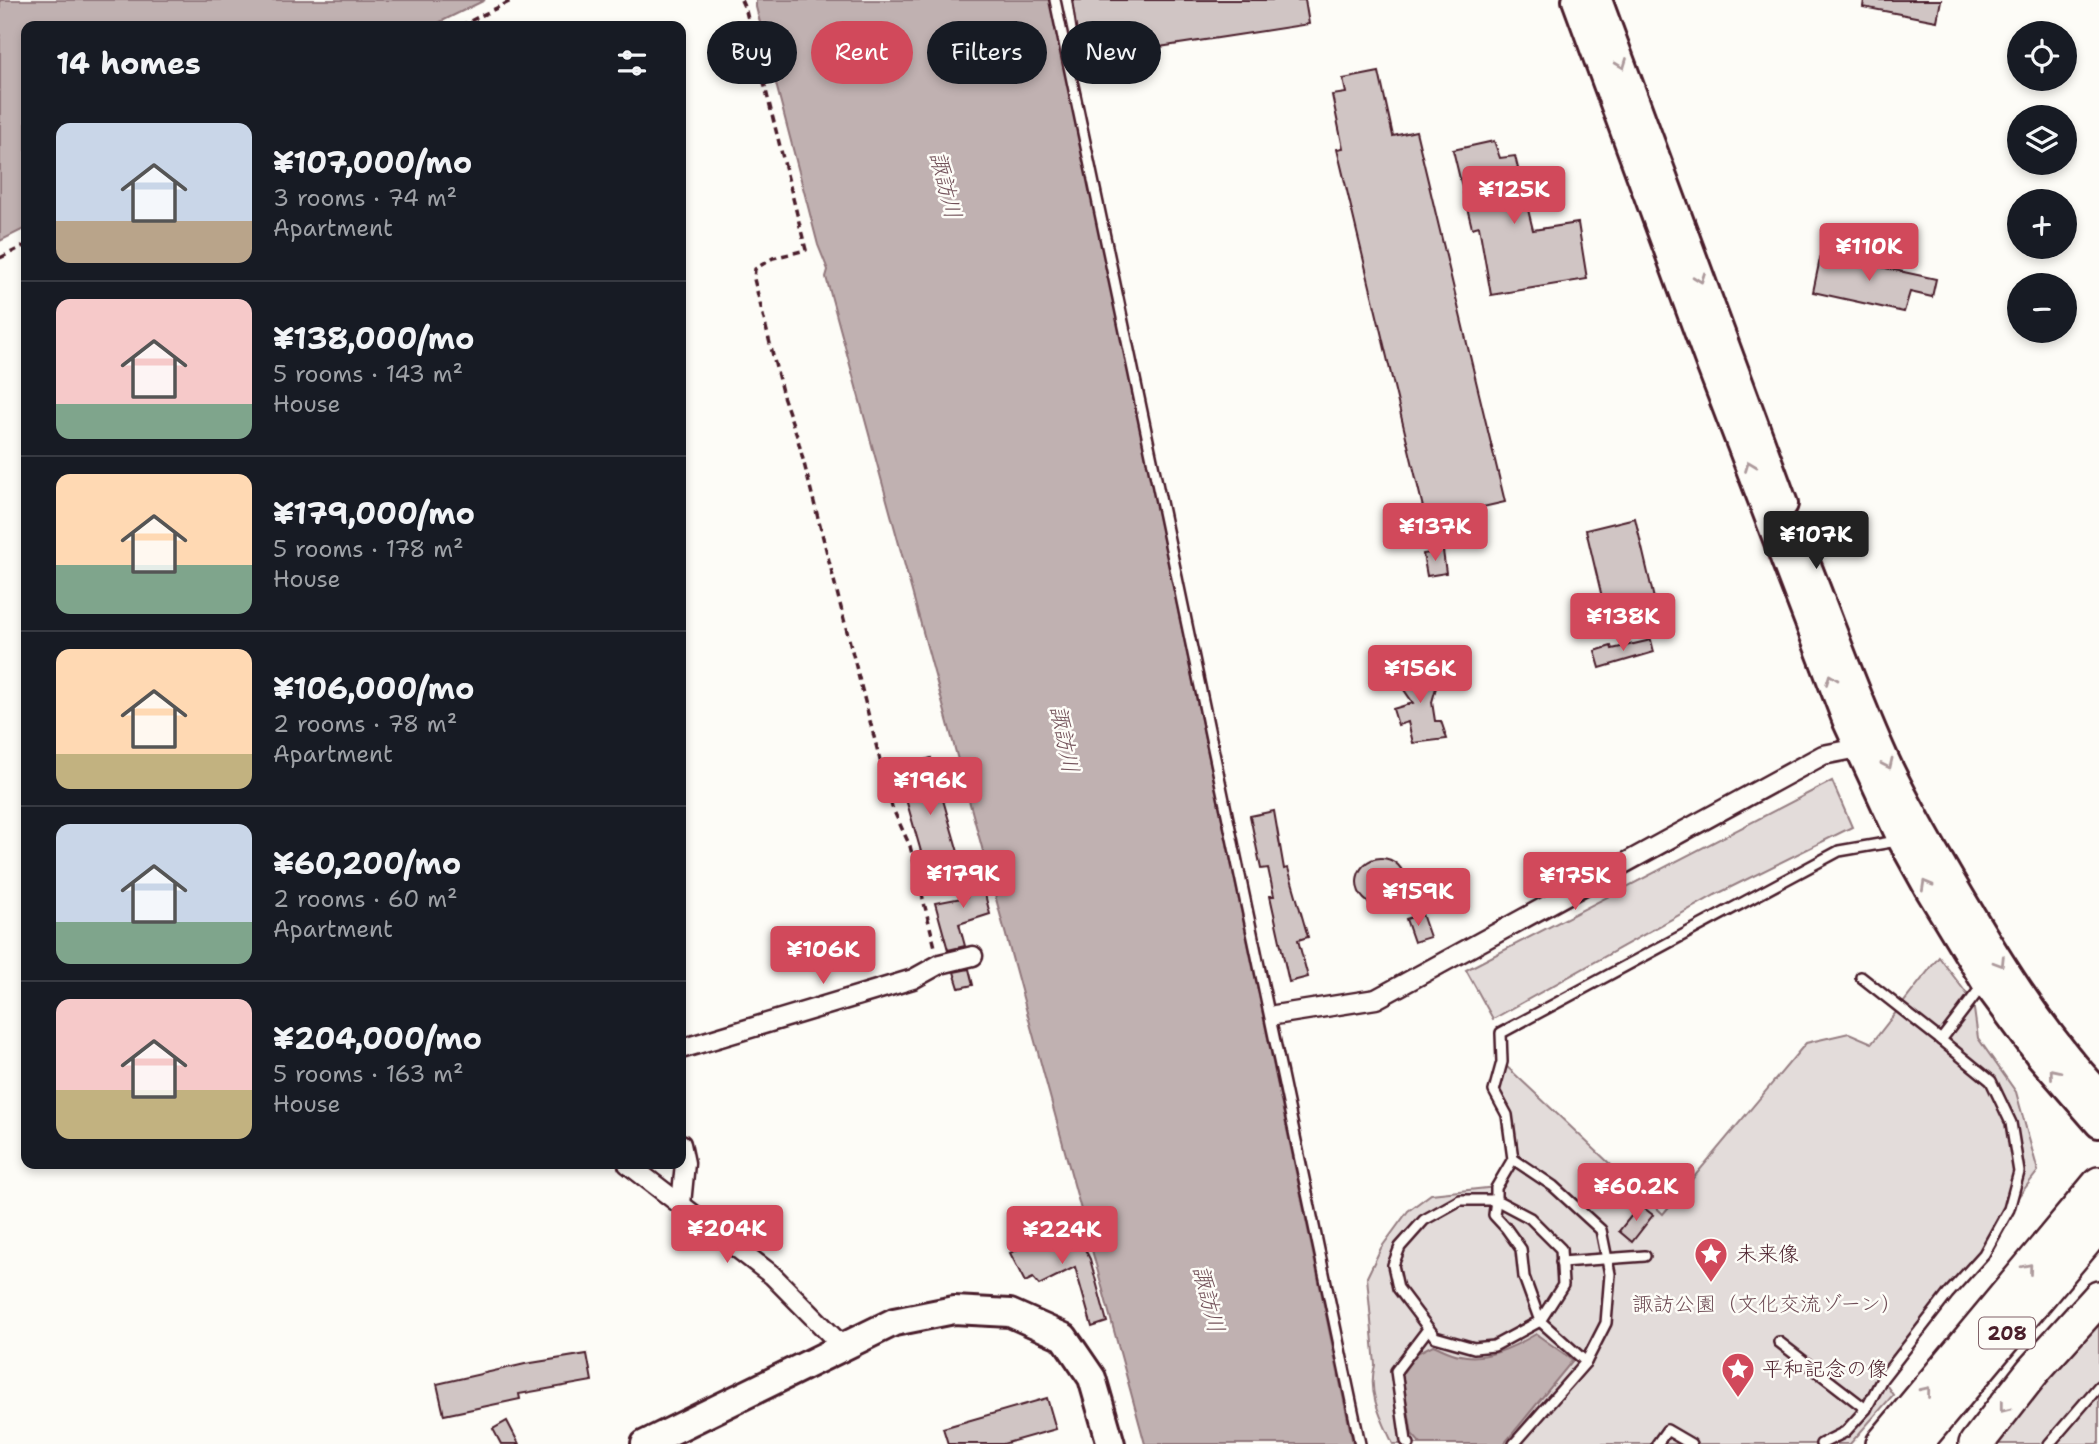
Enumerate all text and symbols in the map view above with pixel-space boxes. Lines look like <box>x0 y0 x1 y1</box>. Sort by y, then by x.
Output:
chip: Buy <box>707 21 797 84</box>
chip: Rent <box>811 21 913 84</box>
chip: Filters <box>927 21 1047 84</box>
chip: New <box>1061 21 1161 84</box>
map controls <box>2007 21 2077 343</box>
button: locate <box>2007 21 2077 91</box>
text: 14 homes <box>56 43 201 84</box>
icon: filters <box>613 44 651 82</box>
one-way arrow <box>1614 57 1628 69</box>
button: layers <box>2007 105 2077 175</box>
text: ¥107,000/mo <box>273 142 472 183</box>
water label: 諏訪川 <box>923 148 969 222</box>
icon: home <box>112 151 196 235</box>
pin: ¥125K <box>1465 166 1563 226</box>
text: ¥125K <box>1478 174 1550 204</box>
text: 3 rooms · 74 m² <box>273 183 457 213</box>
button: + <box>2007 189 2077 259</box>
text: Apartment <box>273 213 393 243</box>
pin: ¥110K <box>1820 224 1918 283</box>
text: ¥110K <box>1835 231 1903 261</box>
one-way arrow <box>1691 271 1705 283</box>
button: − <box>2007 273 2077 343</box>
text: ¥138,000/mo <box>273 318 475 359</box>
icon: home <box>112 327 196 411</box>
text: 5 rooms · 143 m² <box>273 359 463 389</box>
text: House <box>273 389 341 419</box>
one-way arrow <box>1744 460 1758 473</box>
text: ¥179,000/mo <box>273 493 475 534</box>
icon: home <box>112 502 196 586</box>
pin: ¥137K <box>1386 504 1484 563</box>
text: ¥137K <box>1399 511 1471 541</box>
pin: ¥107K <box>1767 512 1865 571</box>
text: ¥107K <box>1780 519 1852 549</box>
text: 5 rooms · 178 m² <box>273 534 464 564</box>
text: House <box>273 564 341 594</box>
pin: ¥138K <box>1574 594 1672 653</box>
text: ¥138K <box>1586 601 1660 631</box>
pin: ¥156K <box>1371 646 1469 705</box>
text: ¥156K <box>1384 653 1456 683</box>
text: ¥106,000/mo <box>273 668 475 709</box>
one-way arrow <box>1825 673 1839 685</box>
icon: home <box>112 677 196 761</box>
water label: 諏訪川 <box>1044 702 1086 776</box>
text: 2 rooms · 78 m² <box>273 709 457 739</box>
text: Apartment <box>273 739 393 769</box>
one-way arrow <box>1880 757 1894 769</box>
pin: ¥196K <box>881 758 979 817</box>
text: ¥196K <box>893 765 967 795</box>
text: ¥60,200/mo <box>273 843 461 884</box>
pin: ¥179K <box>914 850 1012 910</box>
icon: home <box>112 852 196 936</box>
pin: ¥175K <box>1526 852 1624 912</box>
text: ¥179K <box>926 858 1000 888</box>
text: ¥175K <box>1539 860 1611 890</box>
pin: ¥159K <box>1369 869 1467 928</box>
text: ¥159K <box>1382 876 1454 906</box>
one-way arrow <box>1921 880 1934 892</box>
text: 2 rooms · 60 m² <box>273 884 458 914</box>
text: Apartment <box>273 914 393 944</box>
pin: ¥106K <box>774 926 872 986</box>
text: ¥106K <box>786 934 860 964</box>
one-way arrow <box>1991 954 2004 967</box>
text: ¥204,000/mo <box>273 1018 482 1059</box>
icon: home <box>112 1027 196 1111</box>
text: 5 rooms · 163 m² <box>273 1059 464 1089</box>
one-way arrow <box>2050 1068 2062 1081</box>
text: House <box>273 1089 341 1119</box>
pin: ¥60.2K <box>1579 1164 1693 1223</box>
text: ¥60.2K <box>1594 1171 1678 1201</box>
pin: ¥204K <box>678 1206 776 1265</box>
pin: ¥224K <box>1013 1206 1111 1266</box>
text: ¥204K <box>687 1213 767 1243</box>
text: ¥224K <box>1023 1214 1101 1244</box>
place icon: 未来像 <box>1692 1235 1730 1284</box>
place label: 未来像 <box>1736 1240 1799 1268</box>
water label: 諏訪川 <box>1186 1262 1232 1336</box>
one-way arrow <box>2020 1263 2033 1275</box>
park label: 諏訪公園（文化交流ゾーン） <box>1632 1290 1902 1318</box>
road number: 208 <box>1979 1317 2035 1348</box>
place icon: 平和記念の像 <box>1719 1350 1757 1399</box>
place label: 平和記念の像 <box>1762 1355 1888 1383</box>
one-way arrow <box>1918 1387 1931 1399</box>
one-way arrow <box>2000 1400 2013 1412</box>

